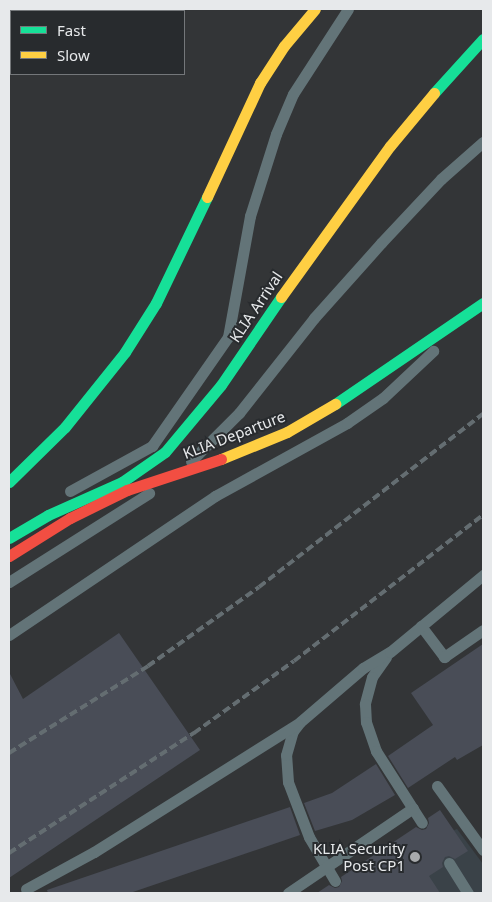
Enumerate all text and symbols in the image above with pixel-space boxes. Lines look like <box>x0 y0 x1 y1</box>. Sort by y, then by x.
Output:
legend <box>10 10 185 75</box>
text: Fast <box>57 20 86 40</box>
text: Slow <box>57 45 90 65</box>
street label: KLIA Arrival <box>226 268 286 346</box>
street label: KLIA Departure <box>180 407 288 463</box>
place label: KLIA Security Post CP1 <box>313 839 405 874</box>
marker: KLIA Security Post CP1 <box>409 851 421 863</box>

